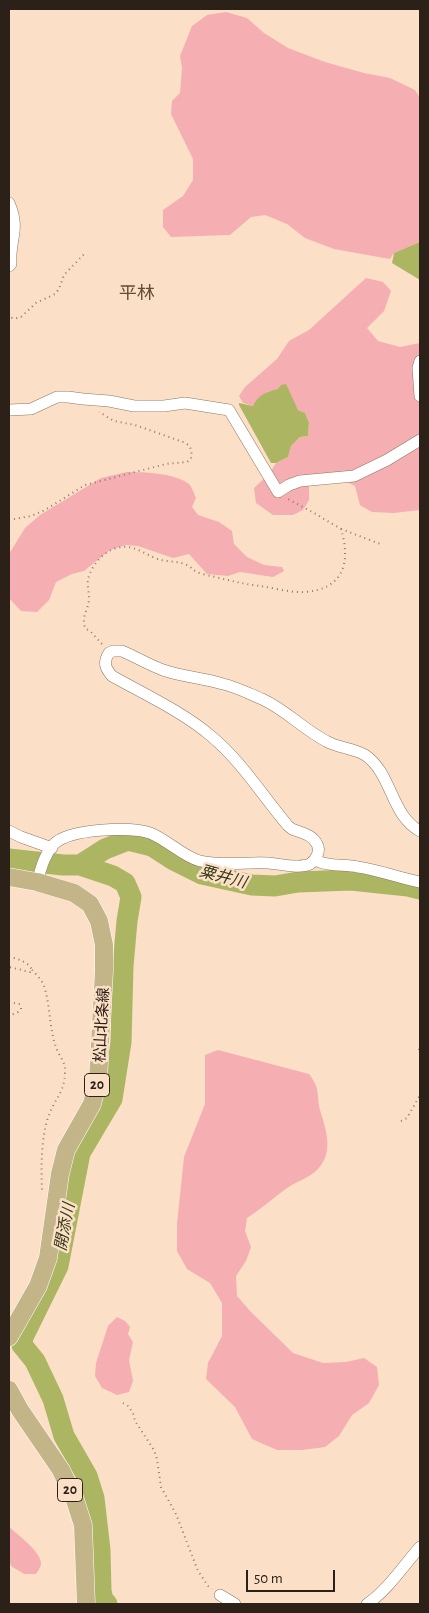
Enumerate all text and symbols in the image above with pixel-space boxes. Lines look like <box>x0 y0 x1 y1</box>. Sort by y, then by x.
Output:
district label: 平林 <box>119 283 155 305</box>
water label: 粟井川 <box>197 862 249 892</box>
street label: 松山北条線 <box>91 987 113 1063</box>
road number: 20 <box>84 1074 110 1096</box>
water label: 開添川 <box>51 1202 79 1252</box>
road number: 20 <box>58 1478 82 1502</box>
scale bar <box>249 1560 338 1592</box>
text: 50 m <box>254 1571 283 1586</box>

